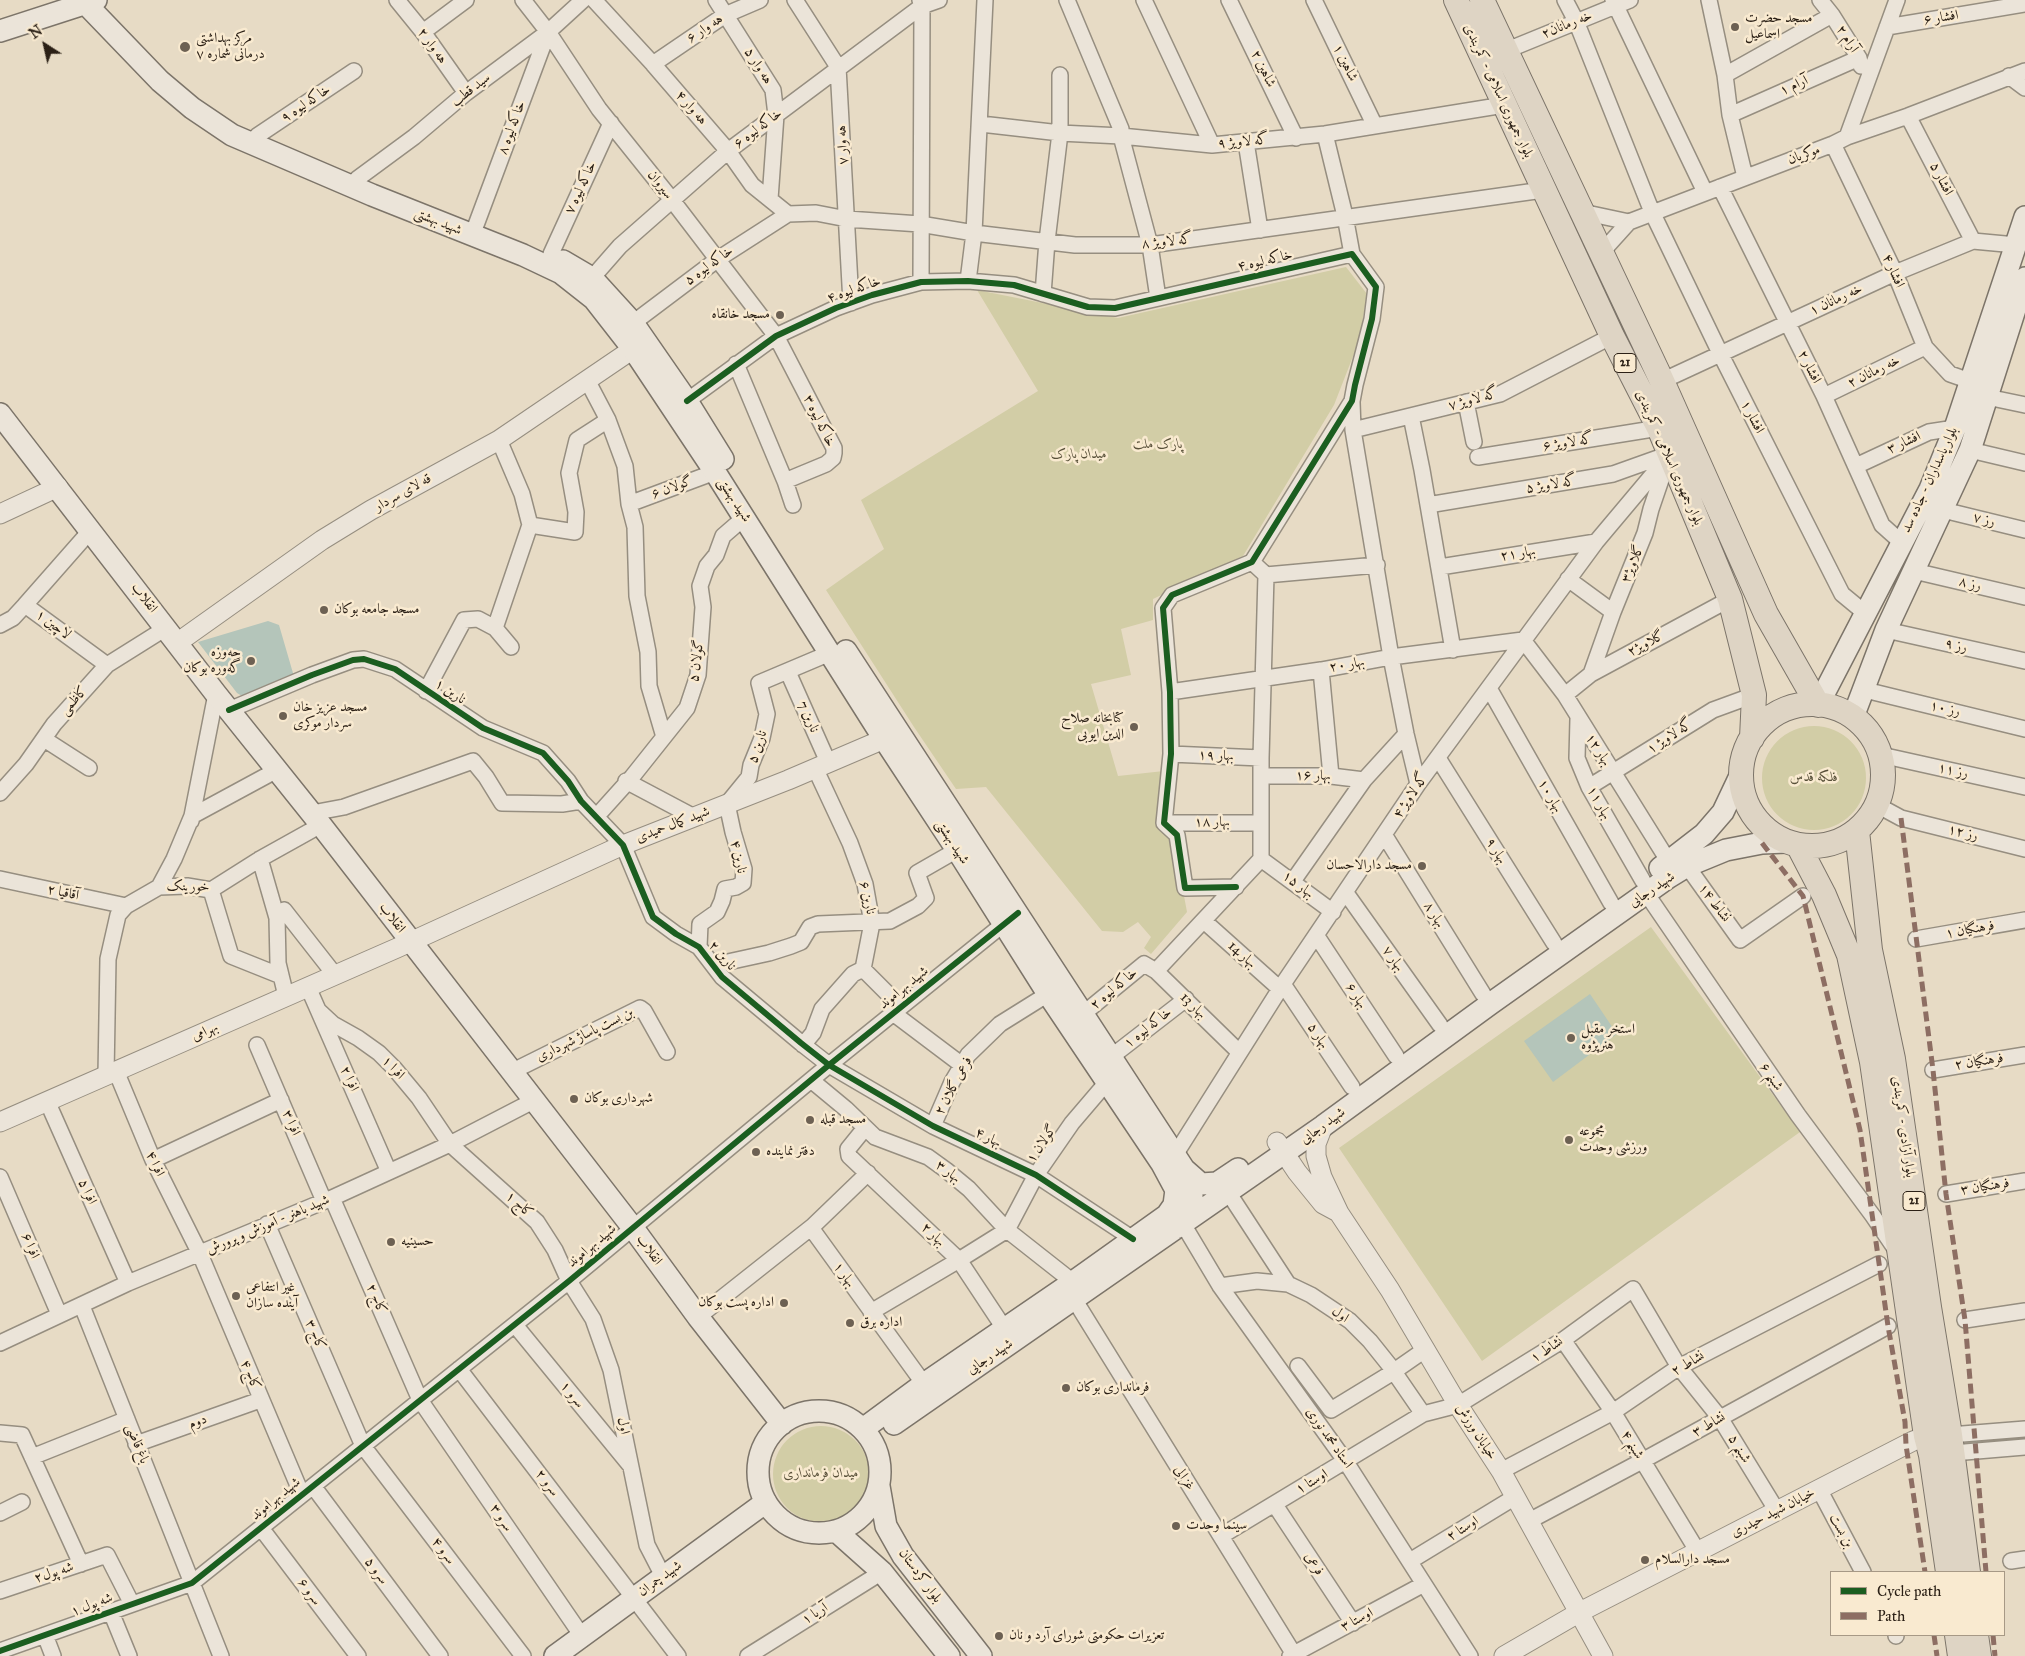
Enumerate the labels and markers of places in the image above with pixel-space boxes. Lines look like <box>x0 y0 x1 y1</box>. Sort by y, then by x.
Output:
place label: مسجد حضرت اسماعیل <box>1745 11 1812 44</box>
marker: مسجد حضرت اسماعیل <box>1729 21 1741 33</box>
place label: مرکز بهداشتی درمانی شماره ۷ <box>196 31 265 64</box>
marker: مرکز بهداشتی درمانی شماره ۷ <box>178 40 192 54</box>
place label: مسجد خانقاه <box>712 307 770 323</box>
marker: مسجد خانقاه <box>774 309 786 321</box>
place label: مسجد جامعه بوکان <box>334 602 419 618</box>
marker: مسجد جامعه بوکان <box>318 604 330 616</box>
place label: حه‌وزه گه‌وره بوکان <box>183 645 241 678</box>
marker: حه‌وزه گه‌وره بوکان <box>245 655 257 667</box>
place label: مسجد عزیز خان سردار موکری <box>293 700 367 732</box>
marker: مسجد عزیز خان سردار موکری <box>277 710 289 722</box>
place label: کتابخانه صلاح الدین ایوبی <box>1061 711 1124 744</box>
marker: کتابخانه صلاح الدین ایوبی <box>1128 721 1140 733</box>
place label: مسجد دارالاحسان <box>1326 858 1412 874</box>
marker: مسجد دارالاحسان <box>1416 860 1428 872</box>
place label: استخر مقبل هنرپژوه <box>1581 1022 1635 1054</box>
marker: استخر مقبل هنرپژوه <box>1565 1032 1577 1044</box>
place label: شهرداری بوکان <box>584 1091 653 1107</box>
marker: شهرداری بوکان <box>568 1093 580 1105</box>
place label: مسجد قبله <box>820 1112 866 1128</box>
marker: مسجد قبله <box>804 1114 816 1126</box>
place label: مجموعه ورزشی وحدت <box>1579 1124 1647 1156</box>
marker: مجموعه ورزشی وحدت <box>1563 1134 1575 1146</box>
place label: دفتر نماینده <box>766 1144 815 1160</box>
marker: دفتر نماینده <box>750 1146 762 1158</box>
place label: حسینیه <box>401 1234 434 1250</box>
marker: حسینیه <box>385 1236 397 1248</box>
place label: غیر انتفاعی آینده سازان <box>246 1280 298 1312</box>
marker: غیر انتفاعی آینده سازان <box>230 1290 242 1302</box>
place label: اداره پست بوکان <box>698 1295 774 1311</box>
marker: اداره پست بوکان <box>778 1297 790 1309</box>
place label: اداره برق <box>860 1315 902 1331</box>
marker: اداره برق <box>844 1317 856 1329</box>
place label: فرمانداری بوکان <box>1076 1380 1149 1396</box>
marker: فرمانداری بوکان <box>1060 1382 1072 1394</box>
place label: سینما وحدت <box>1186 1518 1247 1534</box>
marker: سینما وحدت <box>1170 1520 1182 1532</box>
place label: مسجد دارالسلام <box>1655 1552 1730 1568</box>
marker: مسجد دارالسلام <box>1639 1554 1651 1566</box>
place label: تعزیرات حکومتی شورای آرد و نان <box>1009 1628 1164 1644</box>
marker: تعزیرات حکومتی شورای آرد و نان <box>993 1630 1005 1642</box>

